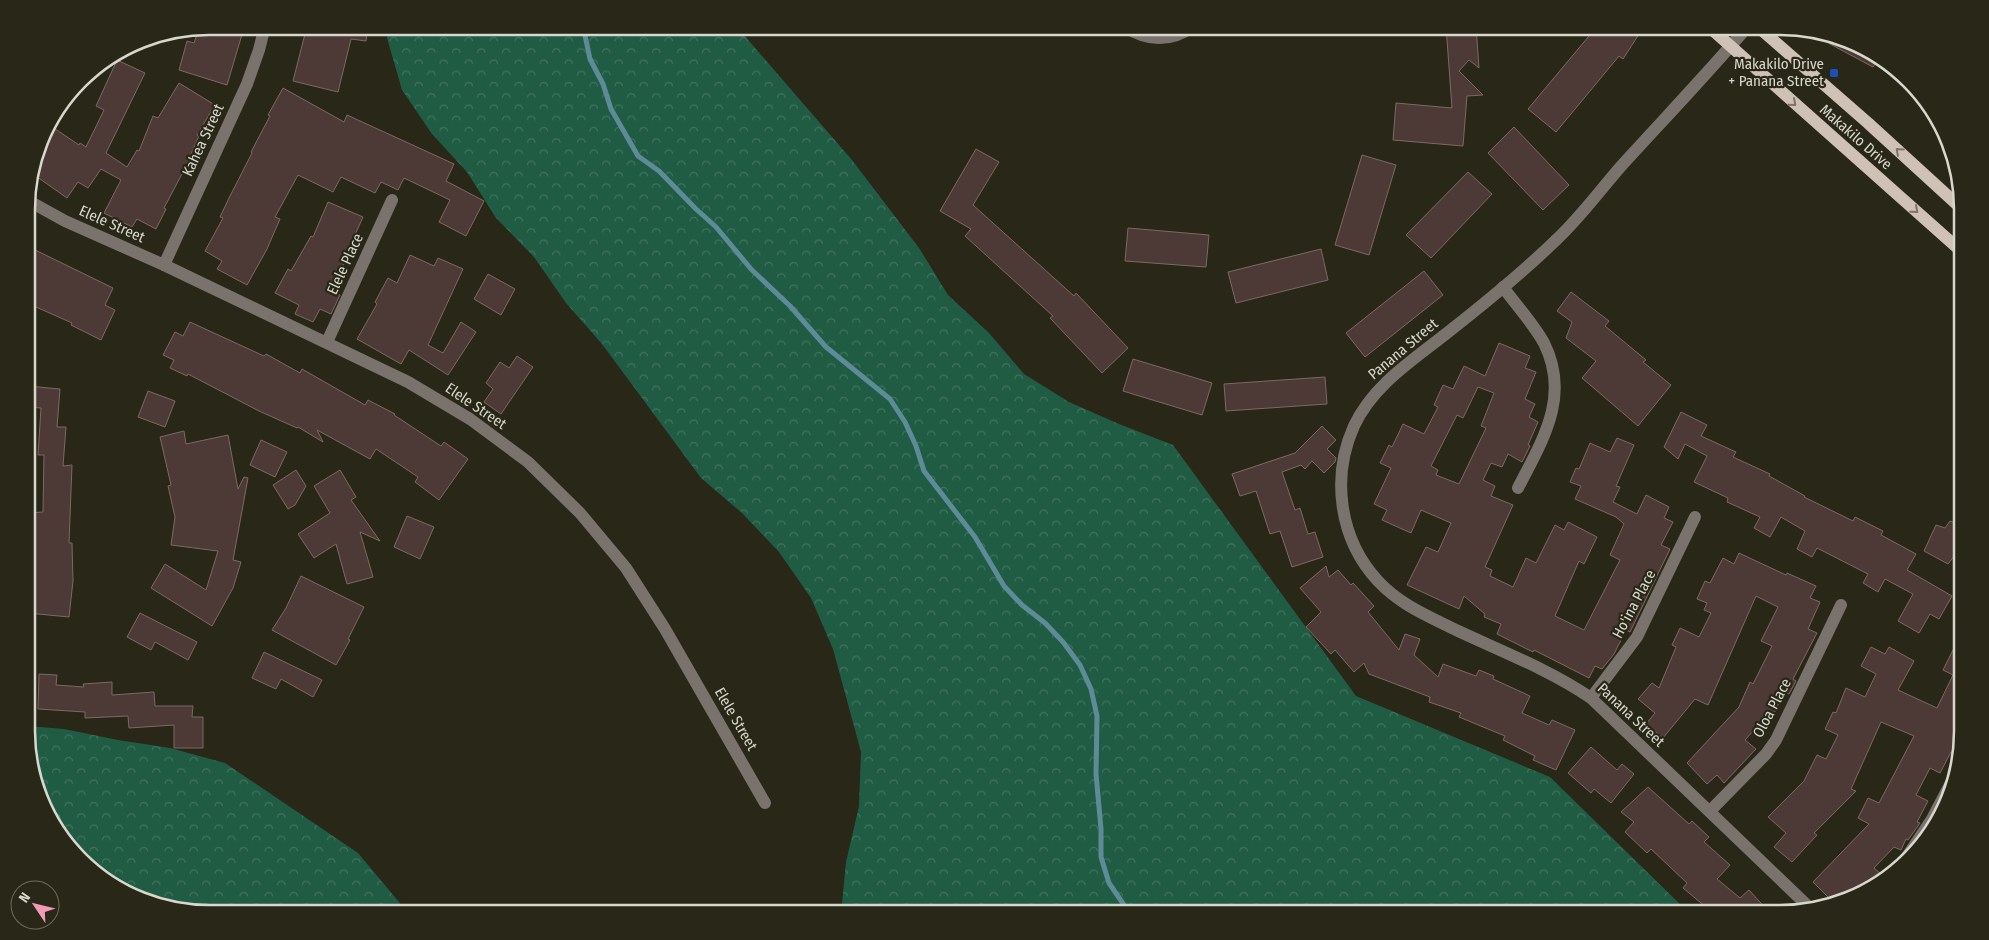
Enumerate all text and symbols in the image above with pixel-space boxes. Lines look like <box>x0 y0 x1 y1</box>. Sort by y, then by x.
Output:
place label: Makakilo Drive + Panana Street <box>1728 55 1824 90</box>
marker: Makakilo Drive + Panana Street <box>1828 67 1840 79</box>
one-way arrow <box>1787 97 1796 105</box>
street label: Kahea Street <box>178 101 228 179</box>
street label: Makakilo Drive <box>1816 101 1896 173</box>
one-way arrow <box>1896 148 1905 157</box>
street label: Elele Street <box>76 202 148 246</box>
one-way arrow <box>1909 204 1918 213</box>
street label: Elele Place <box>323 231 367 297</box>
street label: Panana Street <box>1365 315 1442 383</box>
street label: Elele Street <box>442 379 510 433</box>
street label: Ho'ina Place <box>1608 567 1660 641</box>
street label: Oloa Place <box>1749 675 1795 741</box>
street label: Panana Street <box>1594 679 1668 751</box>
street label: Elele Street <box>711 684 761 754</box>
north arrow <box>10 880 60 930</box>
text: N <box>15 890 34 906</box>

